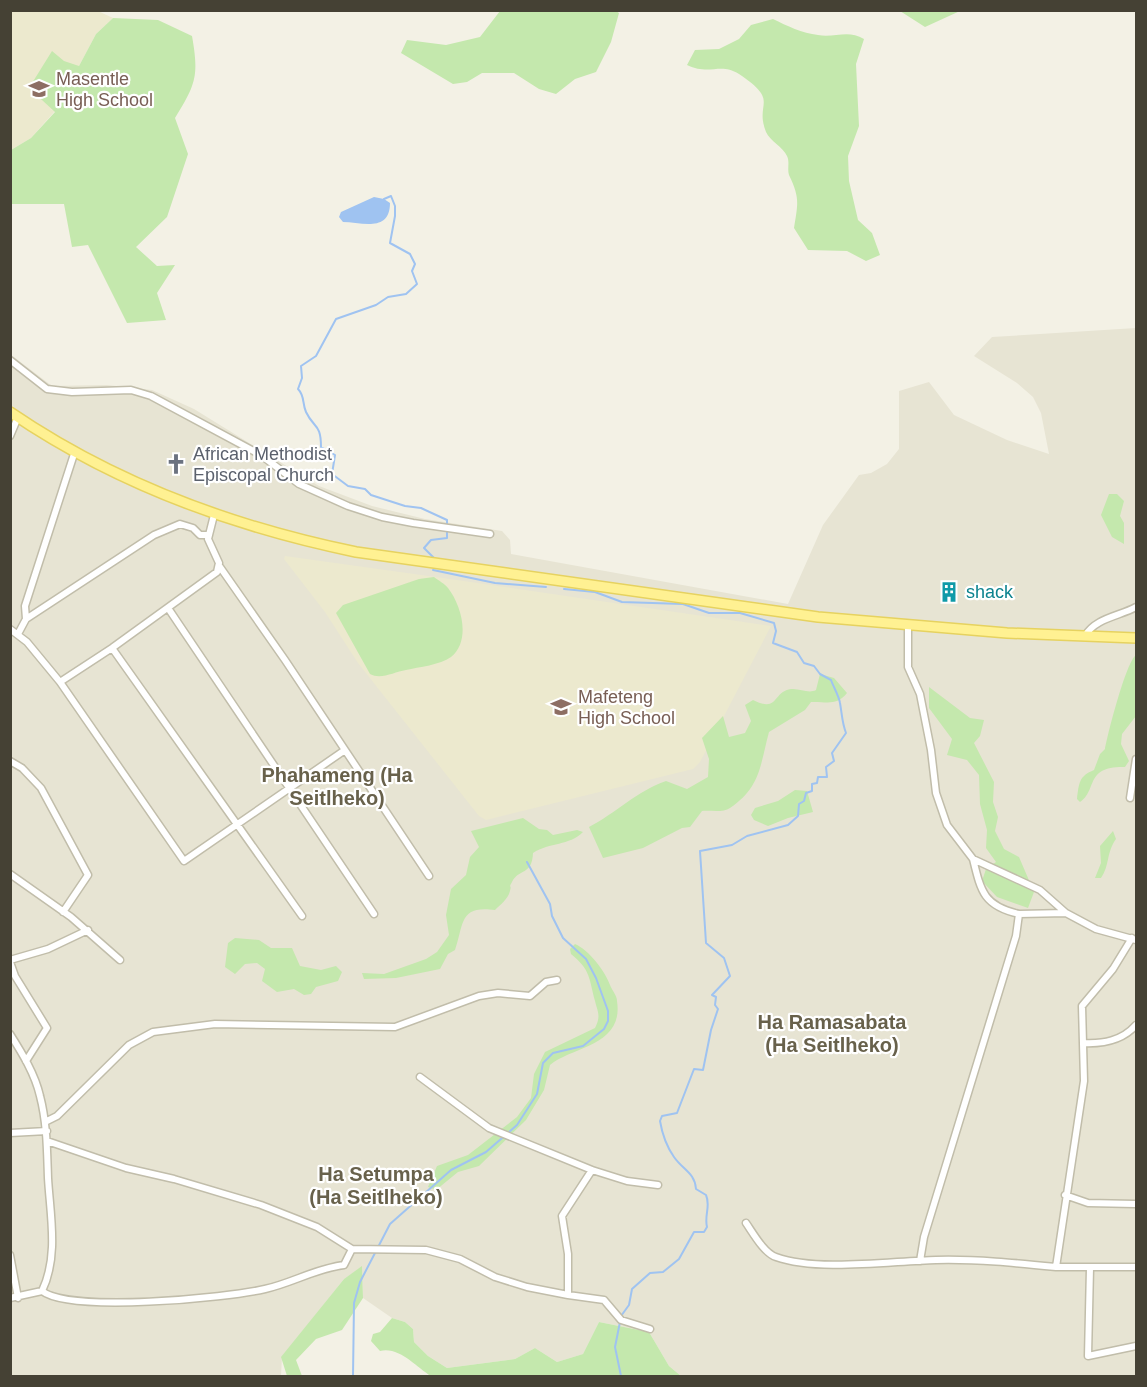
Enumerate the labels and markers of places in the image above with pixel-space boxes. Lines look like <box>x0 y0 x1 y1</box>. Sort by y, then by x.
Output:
place label: Masentle High School <box>56 69 153 110</box>
school or university icon: Masentle High School <box>27 77 51 101</box>
place label: African Methodist Episcopal Church <box>193 444 334 485</box>
church icon: African Methodist Episcopal Church <box>164 452 188 476</box>
building icon: shack <box>937 580 961 604</box>
place label: shack <box>966 582 1014 602</box>
place label: Mafeteng High School <box>578 687 675 728</box>
school or university icon: Mafeteng High School <box>549 695 573 719</box>

